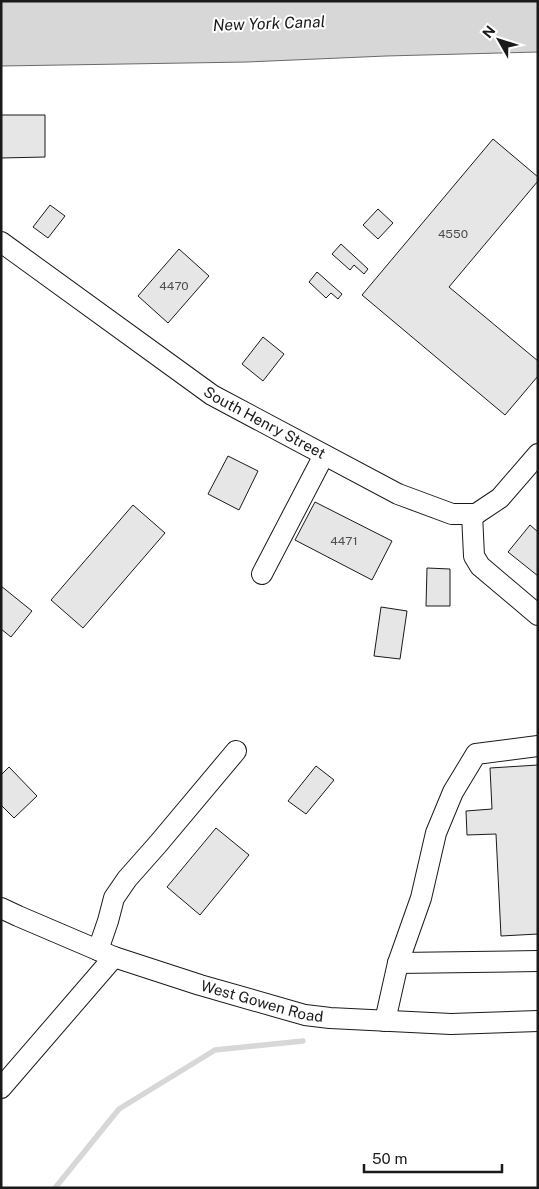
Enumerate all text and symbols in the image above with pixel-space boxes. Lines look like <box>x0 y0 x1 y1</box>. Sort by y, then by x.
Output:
water label: New York Canal <box>212 12 326 35</box>
north arrow <box>474 15 524 65</box>
text: N <box>479 23 499 41</box>
house number: 4550 <box>438 227 468 241</box>
house number: 4470 <box>159 279 189 293</box>
street label: South Henry Street <box>201 383 329 462</box>
house number: 4471 <box>330 534 358 548</box>
street label: West Gowen Road <box>199 977 324 1025</box>
scale bar <box>364 1142 502 1174</box>
text: 50 m <box>372 1150 407 1167</box>

